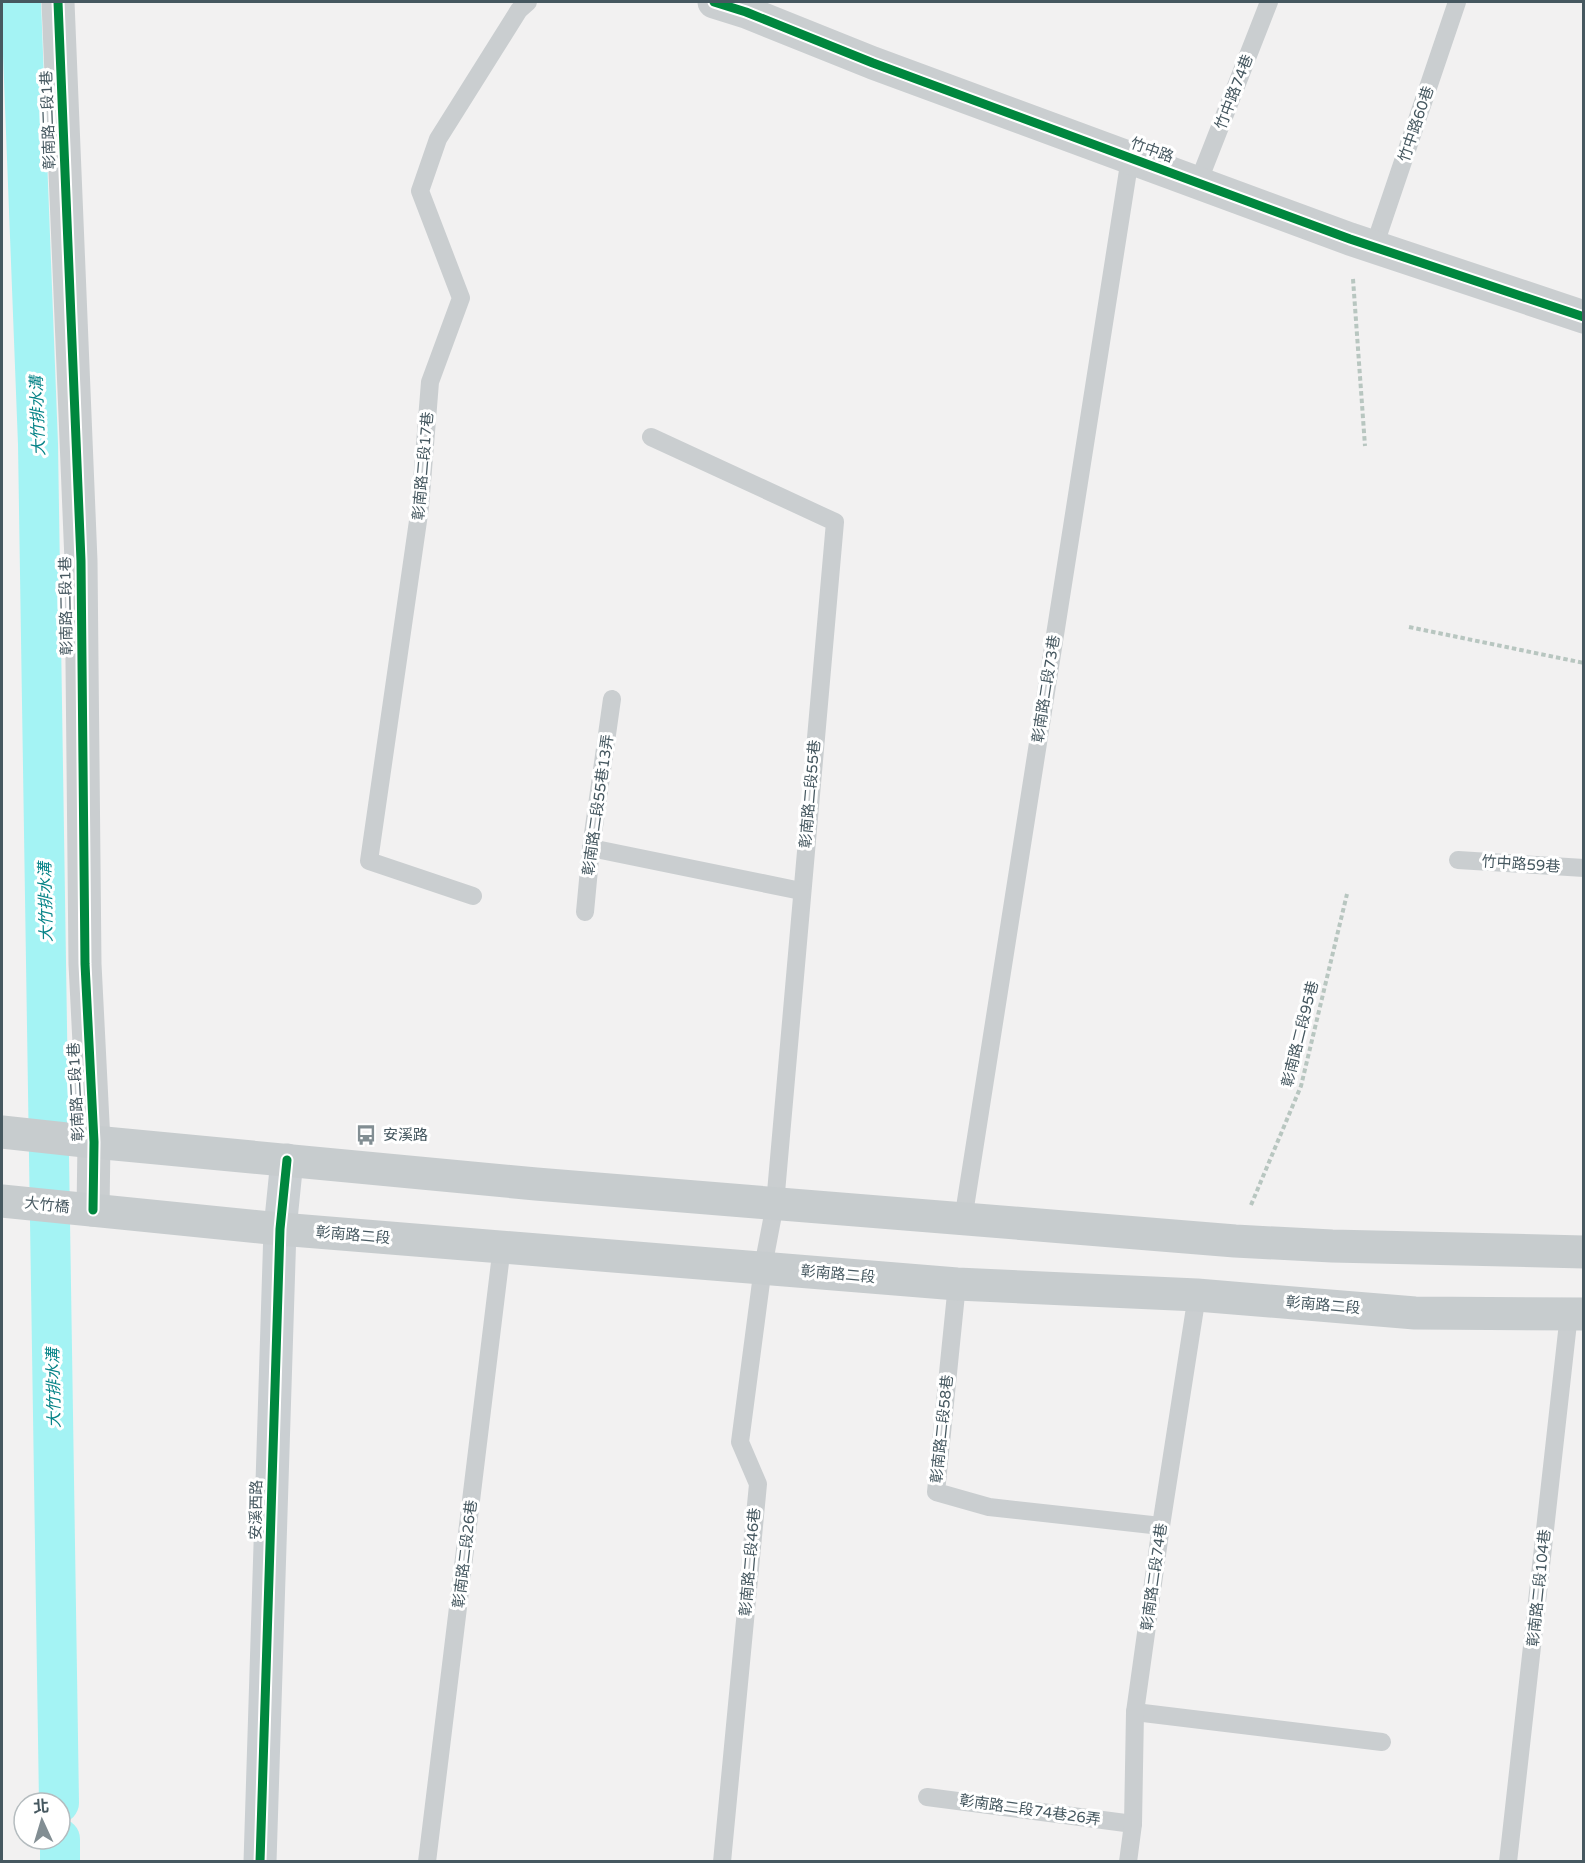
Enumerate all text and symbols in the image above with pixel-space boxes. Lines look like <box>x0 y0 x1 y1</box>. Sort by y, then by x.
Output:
street label: 竹中路74巷 <box>1211 52 1257 132</box>
street label: 彰南路二段1巷 <box>37 70 59 170</box>
street label: 竹中路60巷 <box>1395 84 1437 164</box>
street label: 竹中路 <box>1128 134 1176 166</box>
water label: 大竹排水溝 <box>27 374 49 456</box>
street label: 彰南路二段17巷 <box>409 411 437 521</box>
street label: 彰南路二段1巷 <box>56 556 76 656</box>
street label: 彰南路二段73巷 <box>1029 634 1063 744</box>
street label: 彰南路二段55巷13弄 <box>579 733 617 877</box>
street label: 彰南路二段55巷 <box>796 739 824 849</box>
street label: 竹中路59巷 <box>1481 852 1561 876</box>
water label: 大竹排水溝 <box>35 860 57 942</box>
street label: 彰南路二段95巷 <box>1278 979 1322 1089</box>
street label: 彰南路二段1巷 <box>64 1042 88 1142</box>
bus stop icon: 安溪路 <box>354 1123 378 1147</box>
place label: 安溪路 <box>383 1126 428 1144</box>
street label: 大竹橋 <box>24 1194 70 1216</box>
street label: 彰南路二段 <box>315 1223 391 1247</box>
street label: 彰南路二段 <box>800 1262 876 1286</box>
street label: 彰南路二段 <box>1285 1293 1361 1317</box>
water label: 大竹排水溝 <box>43 1346 65 1428</box>
street label: 彰南路二段58巷 <box>927 1374 957 1484</box>
street label: 安溪西路 <box>246 1480 266 1540</box>
street label: 彰南路二段26巷 <box>449 1499 481 1609</box>
street label: 彰南路二段46巷 <box>736 1507 764 1617</box>
street label: 彰南路二段74巷 <box>1138 1522 1170 1632</box>
street label: 彰南路二段104巷 <box>1524 1528 1554 1648</box>
north arrow <box>12 1791 72 1851</box>
street label: 彰南路二段74巷26弄 <box>958 1791 1102 1829</box>
text: 北 <box>32 1796 50 1818</box>

